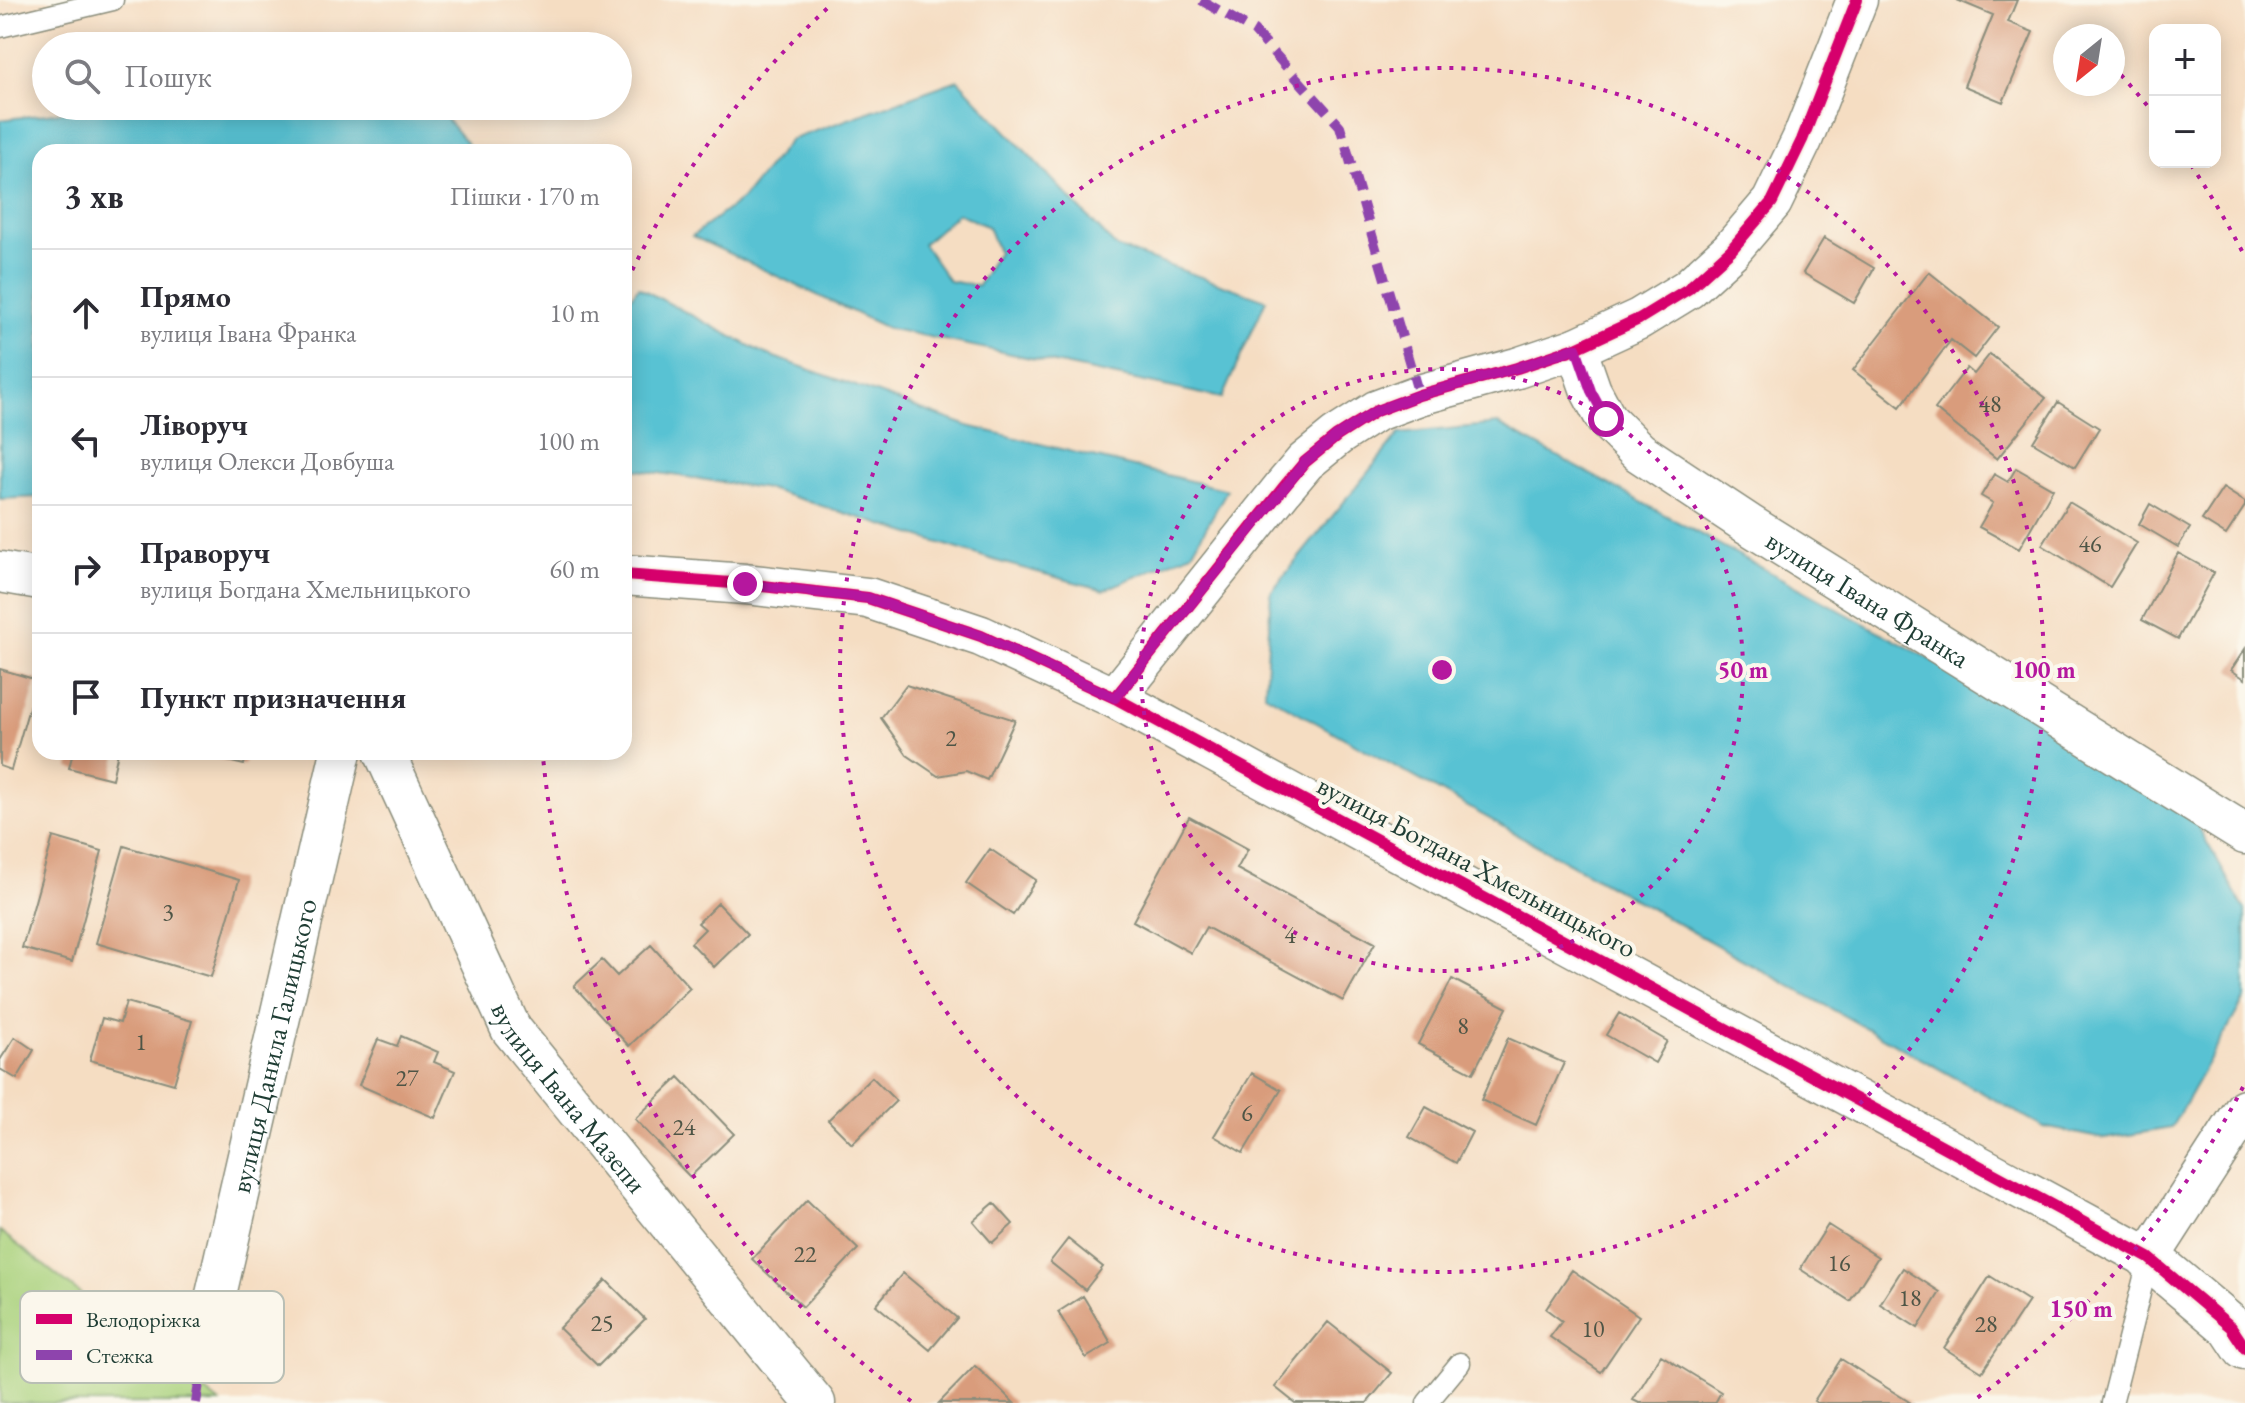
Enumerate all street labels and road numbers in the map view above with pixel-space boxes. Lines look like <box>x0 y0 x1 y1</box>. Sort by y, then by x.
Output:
street label: вулиця Івана Франка <box>1760 522 1977 676</box>
street label: вулиця Богдана Хмельницького <box>1311 766 1643 966</box>
street label: вулиця Данила Галицького <box>222 895 325 1196</box>
street label: вулиця Івана Мазепи <box>483 996 655 1201</box>

